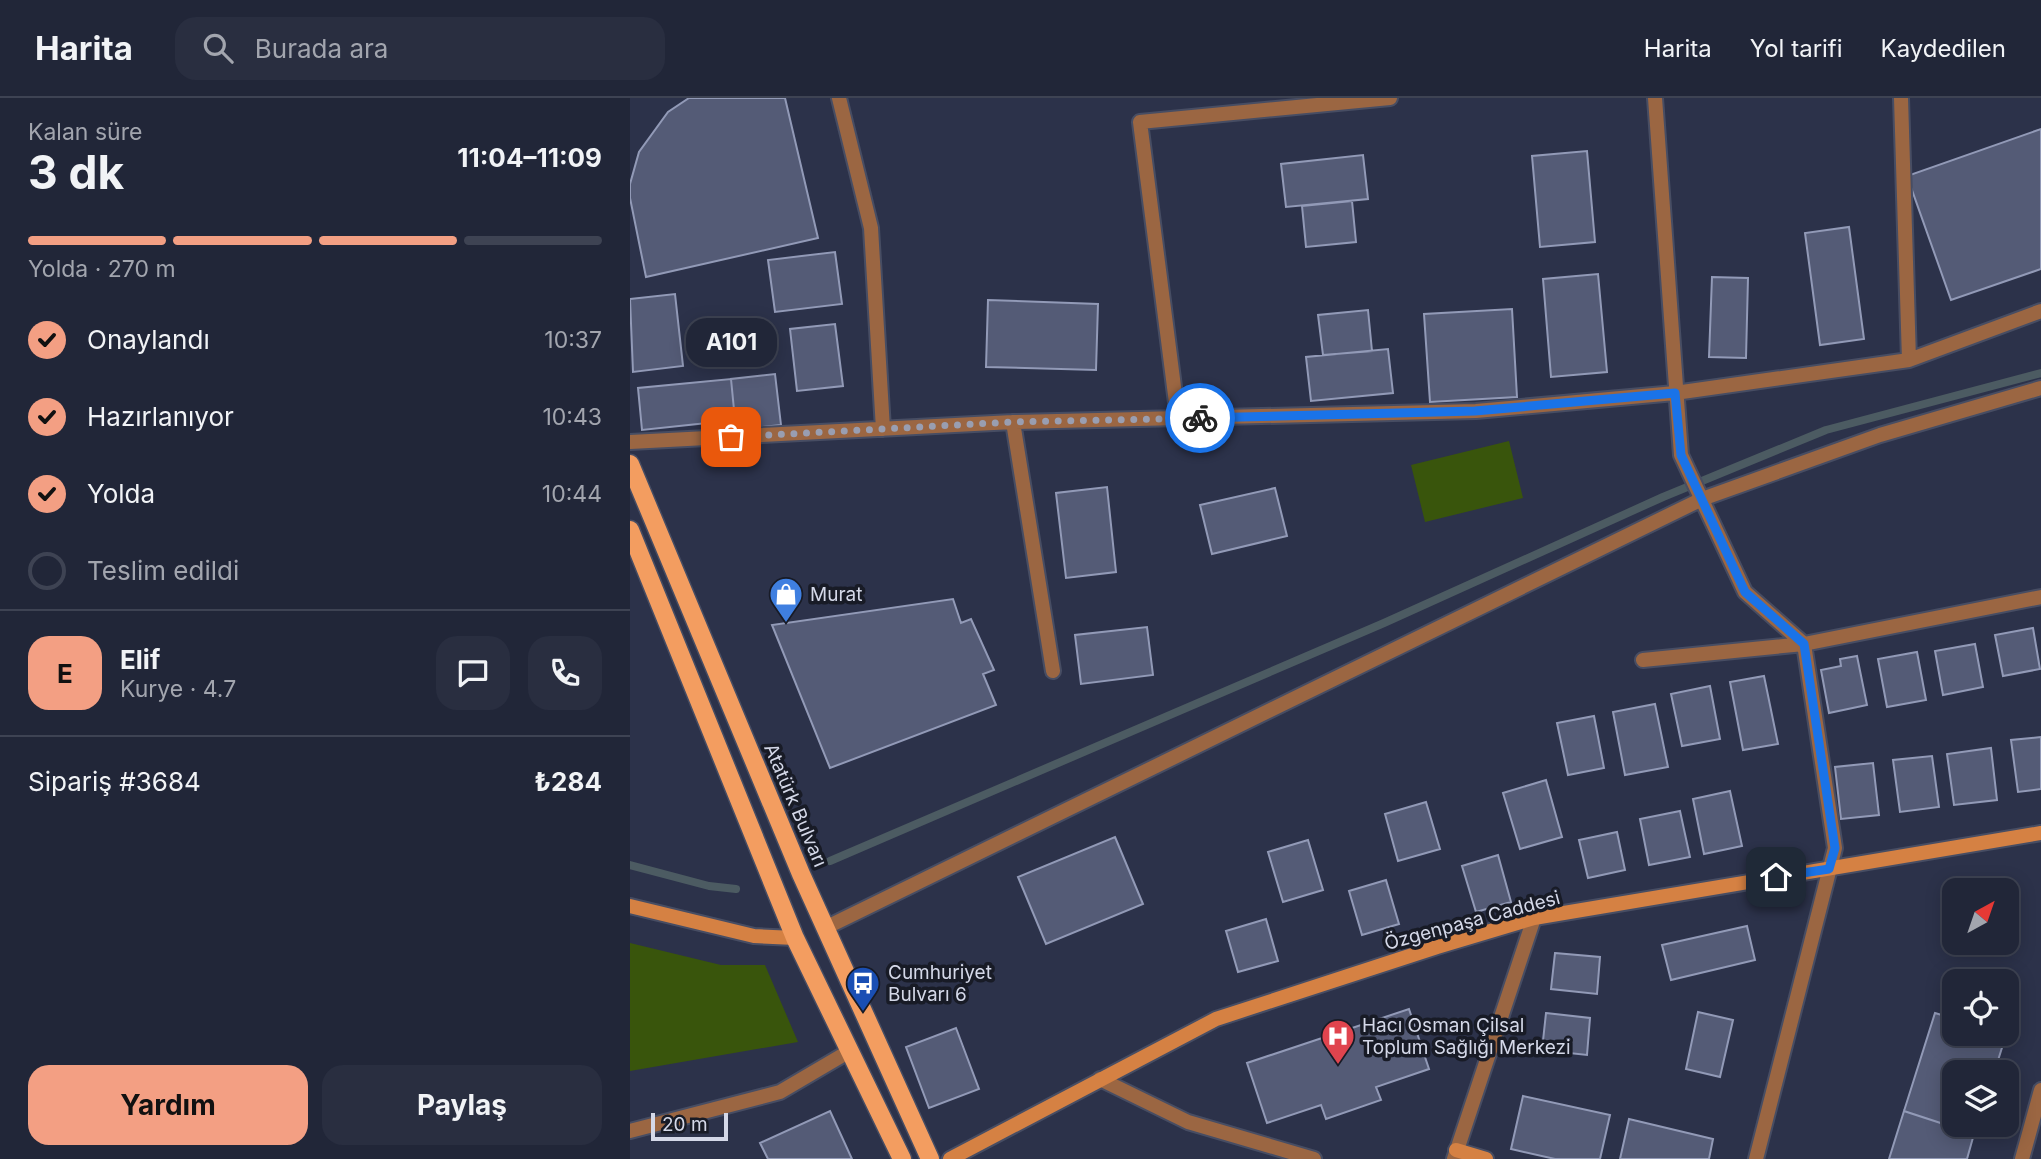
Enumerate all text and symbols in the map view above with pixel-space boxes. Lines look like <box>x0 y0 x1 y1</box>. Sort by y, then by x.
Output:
search box <box>175 17 665 80</box>
text: Harita <box>35 28 133 68</box>
icon: search <box>199 29 237 67</box>
text: Burada ara <box>255 33 388 64</box>
text: Harita <box>1644 34 1712 63</box>
text: Yol tarifi <box>1750 34 1843 63</box>
text: Kaydedilen <box>1881 34 2006 63</box>
text: Kalan süre <box>28 118 142 146</box>
text: 11:04–11:09 <box>457 142 602 173</box>
text: 3 dk <box>28 144 124 200</box>
text: Yolda · 270 m <box>28 255 176 283</box>
callout: A101 <box>686 318 776 367</box>
icon: check <box>28 321 66 359</box>
text: Onaylandı <box>87 324 210 355</box>
text: 10:37 <box>544 326 602 354</box>
text: A101 <box>706 328 757 356</box>
courier <box>1165 383 1235 453</box>
icon: check <box>28 398 66 436</box>
icon: bike <box>1181 399 1219 437</box>
text: Hazırlanıyor <box>87 401 234 432</box>
text: 10:43 <box>542 403 602 431</box>
pin <box>701 407 761 467</box>
icon: bag <box>712 418 750 456</box>
icon: check <box>28 475 66 513</box>
text: Yolda <box>87 478 155 509</box>
text: 10:44 <box>542 480 602 508</box>
text: Teslim edildi <box>87 555 239 586</box>
shop icon: Murat <box>767 575 805 624</box>
place label: Murat <box>810 583 862 606</box>
button: chat <box>436 636 510 710</box>
button: phone <box>528 636 602 710</box>
text: Elif <box>120 644 160 675</box>
text: E <box>57 658 73 689</box>
text: Kurye · 4.7 <box>120 675 236 703</box>
street label: Atatürk Bulvarı <box>759 740 832 870</box>
text: Sipariş #3684 <box>28 766 201 797</box>
text: ₺284 <box>534 766 602 797</box>
pin <box>1746 847 1806 907</box>
icon: home <box>1757 858 1795 896</box>
north arrow <box>1942 878 2020 956</box>
map controls <box>1942 878 2019 1137</box>
street label: Özgenpaşa Caddesi <box>1382 886 1562 955</box>
place label: Cumhuriyet Bulvarı 6 <box>888 961 992 1006</box>
bus stop icon: Cumhuriyet Bulvarı 6 <box>844 964 882 1013</box>
button: locate <box>1942 969 2019 1046</box>
place label: Hacı Osman Çilsal Toplum Sağlığı Merkezi <box>1362 1014 1571 1059</box>
hospital icon: Hacı Osman Çilsal Toplum Sağlığı Merkezi <box>1319 1017 1357 1066</box>
button: layers <box>1942 1060 2019 1137</box>
button: Yardım <box>28 1065 308 1145</box>
button: Paylaş <box>322 1065 602 1145</box>
scale bar <box>651 1110 728 1142</box>
text: 20 m <box>662 1113 708 1136</box>

